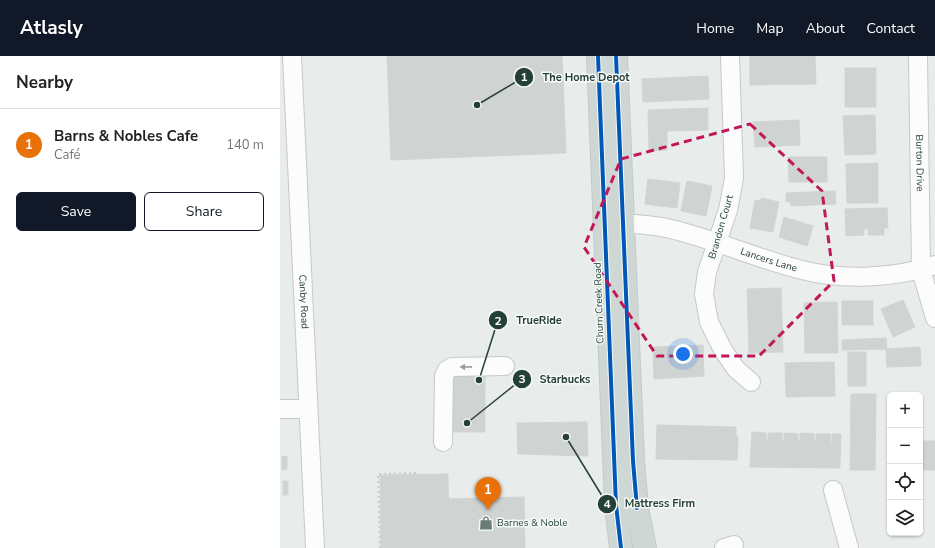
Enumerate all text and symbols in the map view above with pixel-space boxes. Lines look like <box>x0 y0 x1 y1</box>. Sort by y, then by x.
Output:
text: Atlasly <box>20 15 83 41</box>
text: Home <box>696 19 734 38</box>
text: Map <box>756 19 784 38</box>
text: About <box>806 19 845 38</box>
text: Contact <box>867 19 915 38</box>
callout: The Home Depot <box>514 65 637 88</box>
text: 1 <box>520 69 528 85</box>
text: The Home Depot <box>542 70 630 85</box>
text: Nearby <box>16 71 73 94</box>
text: Barns & Nobles Cafe <box>54 126 198 146</box>
street label: Burton Drive <box>912 134 927 192</box>
text: 1 <box>25 136 33 154</box>
text: 140 m <box>226 136 264 154</box>
text: Café <box>54 146 81 164</box>
button: Save <box>16 192 136 231</box>
button: Share <box>144 192 264 231</box>
street label: Brandon Court <box>705 193 737 261</box>
street label: Lancers Lane <box>738 244 799 275</box>
street label: Churn Creek Road <box>591 262 607 344</box>
street label: Canby Road <box>295 274 312 329</box>
callout: TrueRide <box>488 309 570 332</box>
text: 2 <box>494 313 502 329</box>
text: TrueRide <box>516 313 562 328</box>
your location <box>673 344 693 364</box>
one-way arrow <box>459 364 472 370</box>
callout: Starbucks <box>512 368 599 391</box>
text: 3 <box>518 371 526 387</box>
text: Starbucks <box>540 372 590 387</box>
map controls <box>887 392 923 536</box>
button: + <box>887 392 923 428</box>
button: − <box>887 428 923 464</box>
button: locate <box>887 464 923 500</box>
pin: 1 <box>475 477 501 510</box>
callout: Mattress Firm <box>597 492 703 515</box>
text: 4 <box>603 496 611 512</box>
text: Mattress Firm <box>625 496 695 511</box>
button: layers <box>887 500 923 536</box>
shop icon: Barnes & Noble <box>478 515 494 531</box>
place label: Barnes & Noble <box>497 516 568 530</box>

